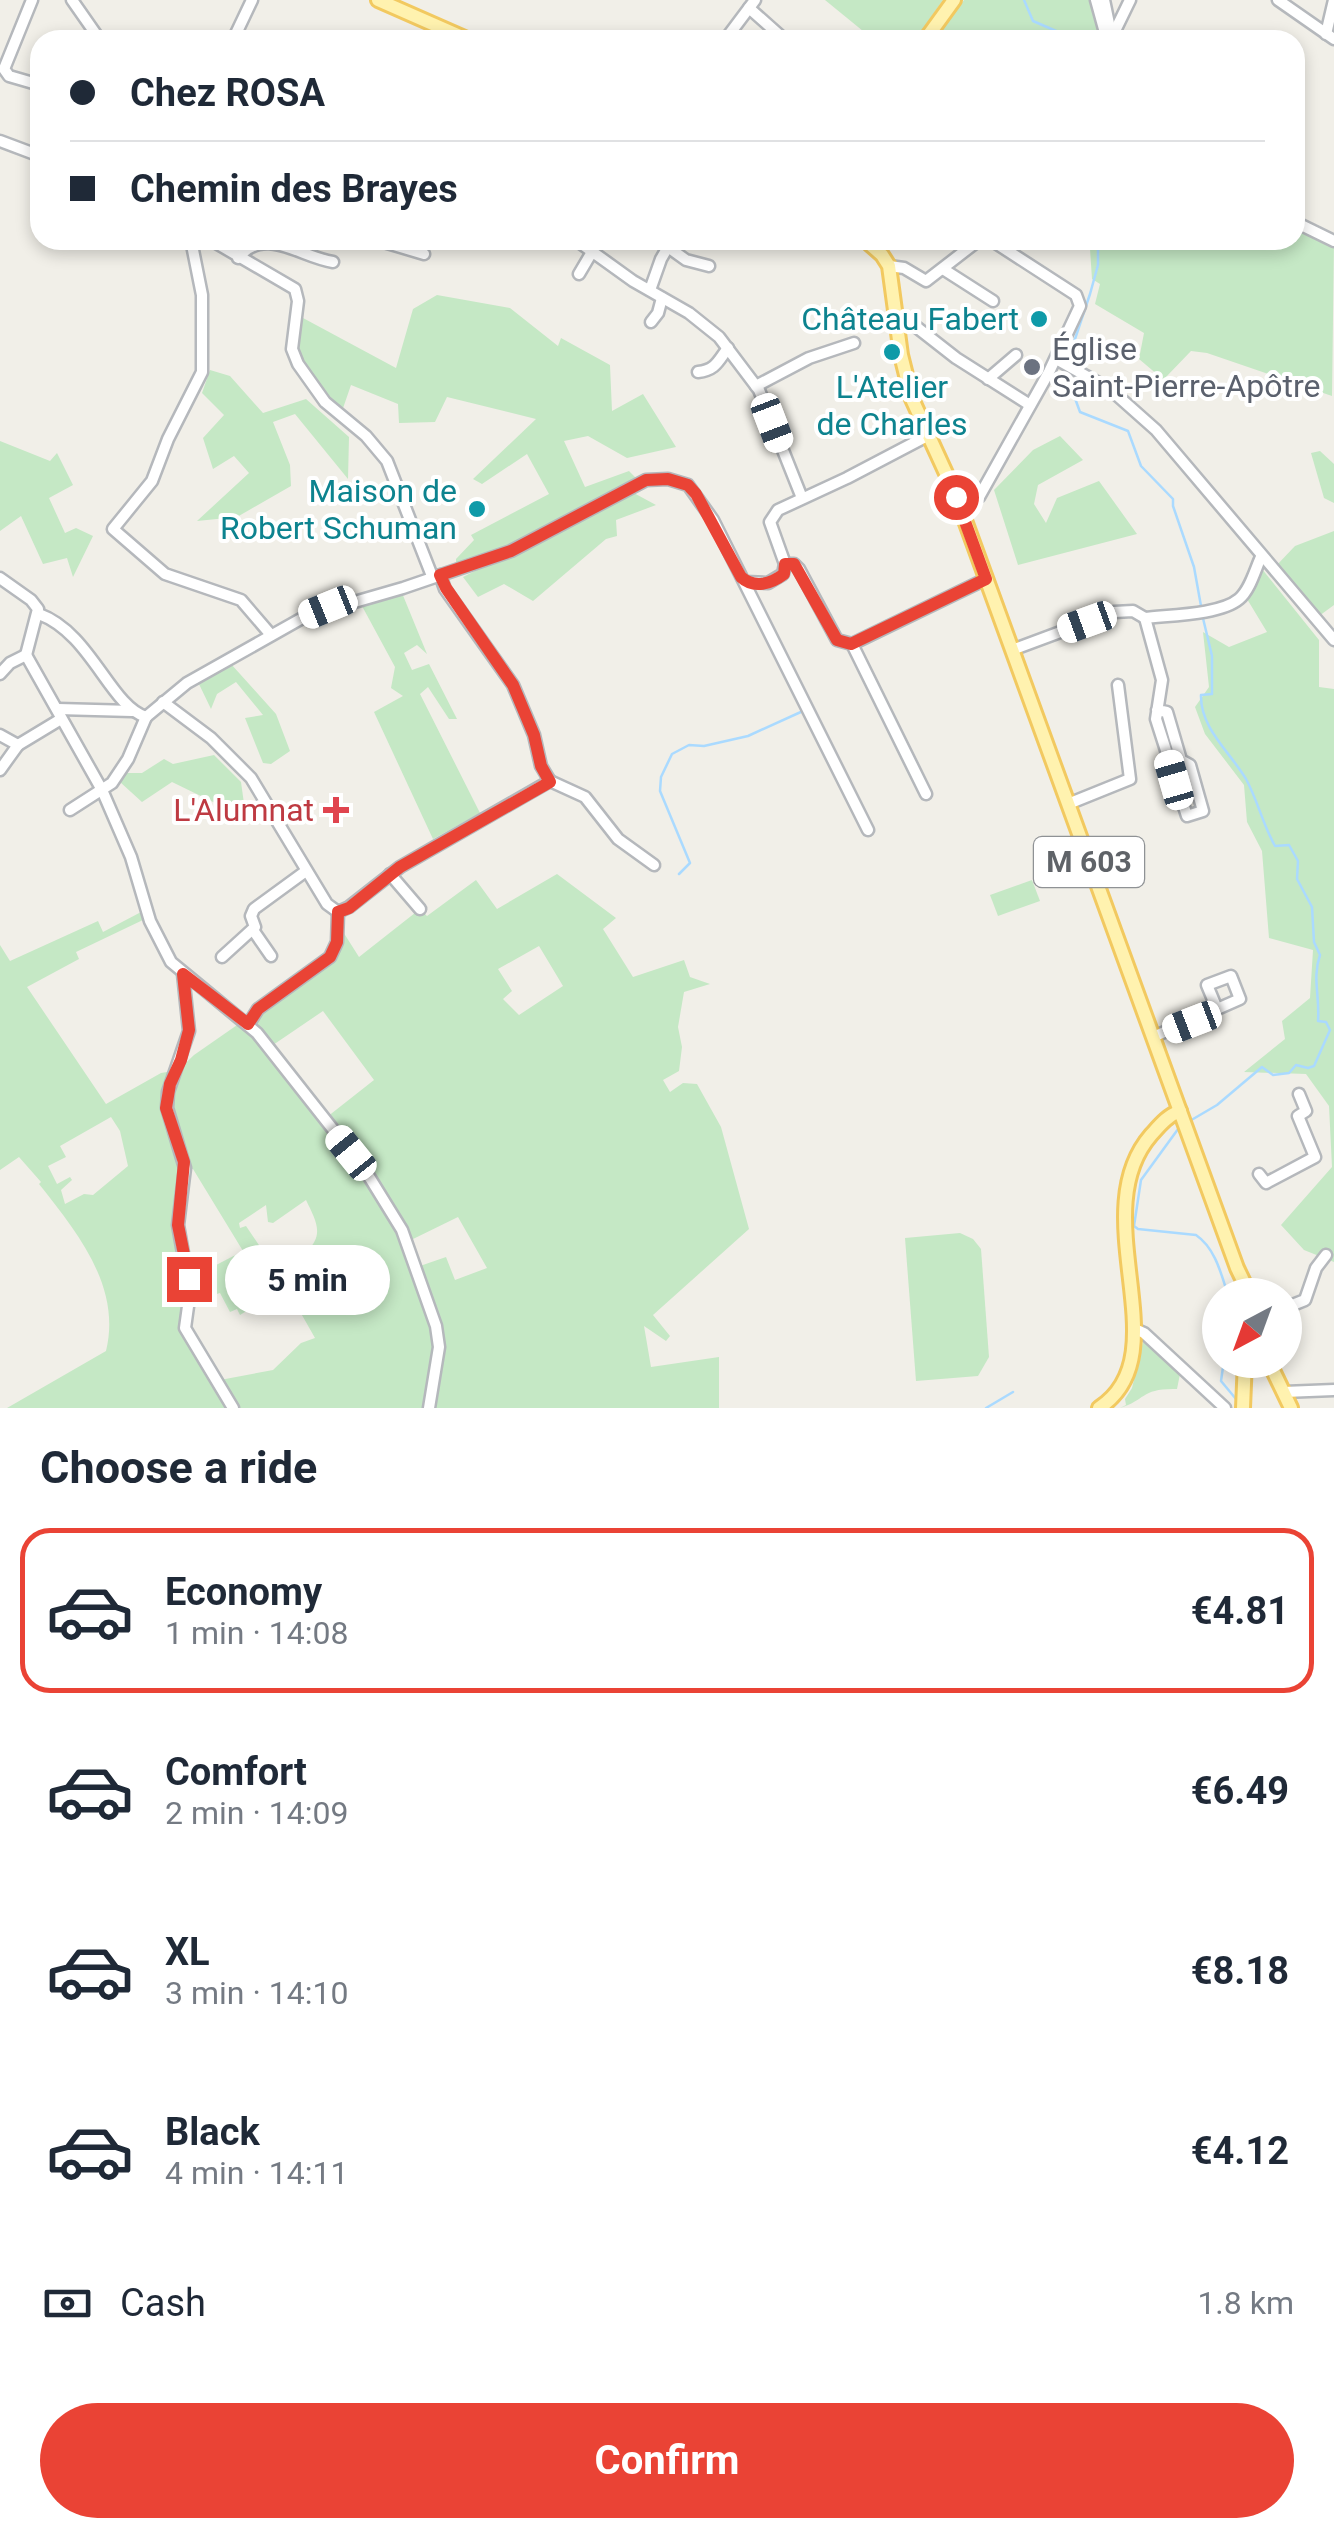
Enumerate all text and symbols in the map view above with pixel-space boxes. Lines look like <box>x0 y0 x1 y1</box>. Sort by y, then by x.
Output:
text: Chez ROSA <box>130 71 325 115</box>
text: Chemin des Brayes <box>130 167 458 211</box>
place label: Château Fabert <box>801 300 1019 338</box>
marker: Château Fabert <box>1028 308 1050 330</box>
place label: Église Saint-Pierre-Apôtre <box>1052 330 1320 405</box>
marker: L'Atelier de Charles <box>881 341 903 363</box>
marker: Église Saint-Pierre-Apôtre <box>1021 356 1043 378</box>
place label: L'Atelier de Charles <box>817 368 967 443</box>
car <box>747 390 797 456</box>
place label: Maison de Robert Schuman <box>220 472 457 547</box>
route start <box>934 475 979 520</box>
marker: Maison de Robert Schuman <box>466 498 488 520</box>
car <box>295 582 361 632</box>
car <box>1054 598 1120 646</box>
car <box>1151 747 1197 813</box>
place label: L'Alumnat <box>173 791 314 829</box>
marker: L'Alumnat <box>323 797 349 823</box>
road number: M 603 <box>1034 837 1144 887</box>
car <box>1159 997 1225 1047</box>
car <box>320 1120 382 1186</box>
callout: 5 min <box>224 1244 389 1314</box>
route end <box>167 1257 212 1302</box>
text: 5 min <box>267 1261 348 1299</box>
north arrow <box>1202 1278 1302 1378</box>
map controls <box>1202 1278 1302 1378</box>
text: Choose a ride <box>40 1441 317 1494</box>
icon: car <box>45 1566 135 1656</box>
text: Economy <box>165 1570 322 1614</box>
text: €4.81 <box>1191 1589 1289 1633</box>
text: 1 min · 14:08 <box>165 1614 348 1652</box>
icon: car <box>45 1746 135 1836</box>
text: Comfort <box>165 1750 307 1794</box>
text: €6.49 <box>1191 1769 1289 1813</box>
text: 2 min · 14:09 <box>165 1794 348 1832</box>
icon: car <box>45 1926 135 2016</box>
text: XL <box>165 1930 210 1974</box>
text: €8.18 <box>1191 1949 1289 1993</box>
text: 3 min · 14:10 <box>165 1974 348 2012</box>
icon: car <box>45 2106 135 2196</box>
text: Black <box>165 2110 260 2154</box>
text: €4.12 <box>1191 2129 1289 2173</box>
text: 4 min · 14:11 <box>165 2154 348 2192</box>
icon: cash <box>40 2276 95 2331</box>
text: Cash <box>120 2281 206 2325</box>
text: 1.8 km <box>1197 2284 1294 2322</box>
button: Confirm <box>40 2403 1294 2518</box>

